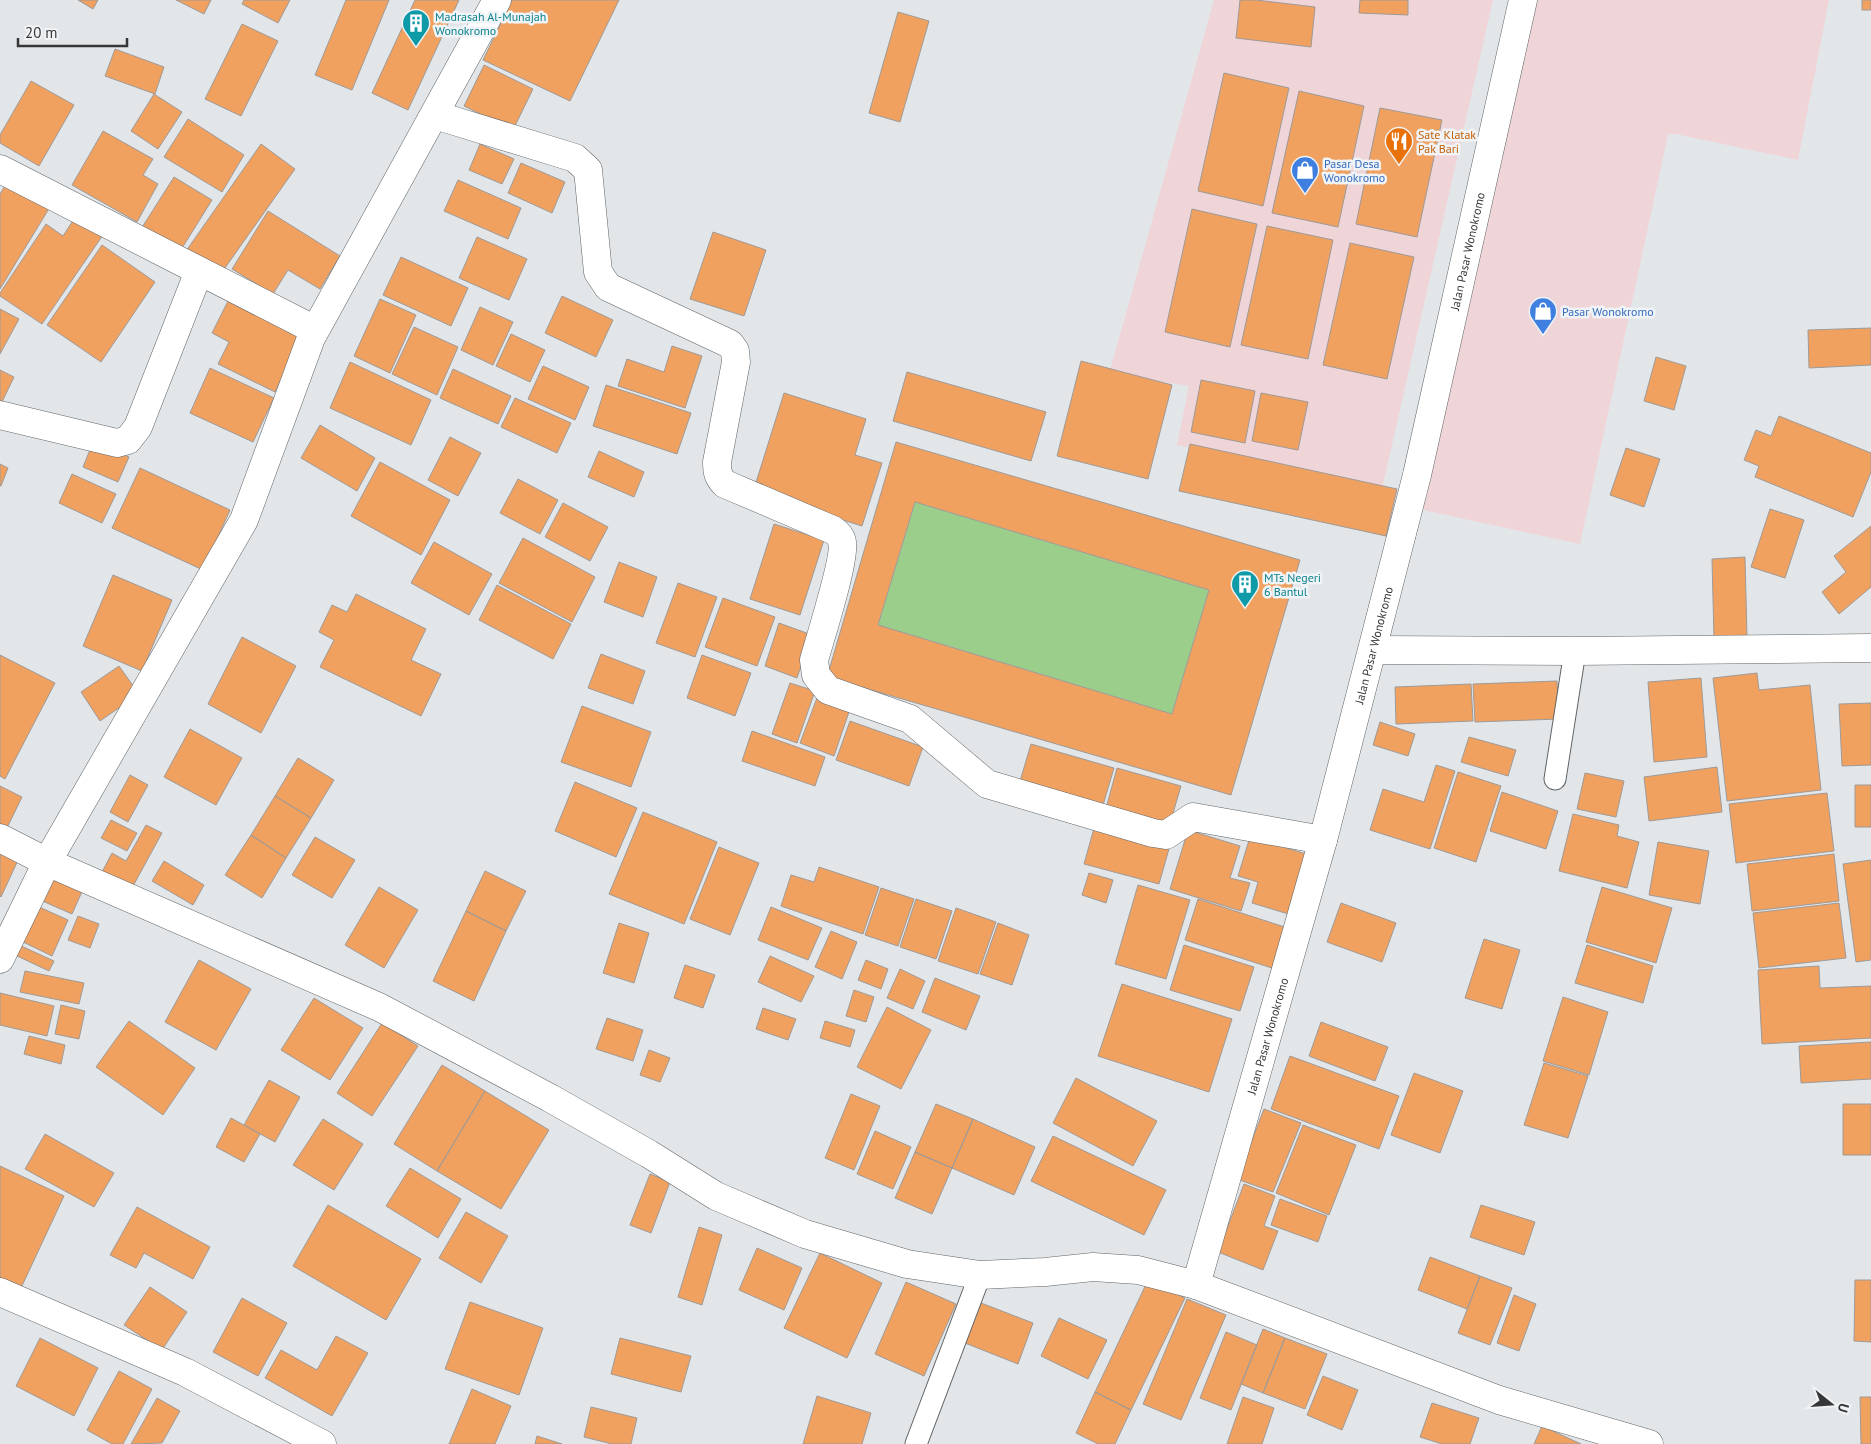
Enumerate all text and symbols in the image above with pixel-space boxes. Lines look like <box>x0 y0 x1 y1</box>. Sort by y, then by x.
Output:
building icon: Madrasah Al-Munajah Wonokromo <box>401 8 431 47</box>
place label: Madrasah Al-Munajah Wonokromo <box>435 9 546 38</box>
scale bar <box>18 15 126 47</box>
text: 20 m <box>25 23 58 42</box>
restaurant icon: Sate Klatak Pak Bari <box>1384 126 1414 165</box>
place label: Sate Klatak Pak Bari <box>1418 127 1476 156</box>
shop icon: Pasar Desa Wonokromo <box>1290 155 1320 194</box>
place label: Pasar Desa Wonokromo <box>1324 156 1385 185</box>
street label: Jalan Pasar Wonokromo <box>1446 191 1487 313</box>
shop icon: Pasar Wonokromo <box>1528 296 1558 335</box>
place label: Pasar Wonokromo <box>1562 304 1654 319</box>
building icon: MTs Negeri 6 Bantul <box>1230 569 1260 608</box>
place label: MTs Negeri 6 Bantul <box>1264 570 1321 599</box>
street label: Jalan Pasar Wonokromo <box>1351 585 1395 706</box>
street label: Jalan Pasar Wonokromo <box>1243 976 1291 1097</box>
north arrow <box>1806 1379 1856 1429</box>
text: U <box>1834 1401 1853 1415</box>

